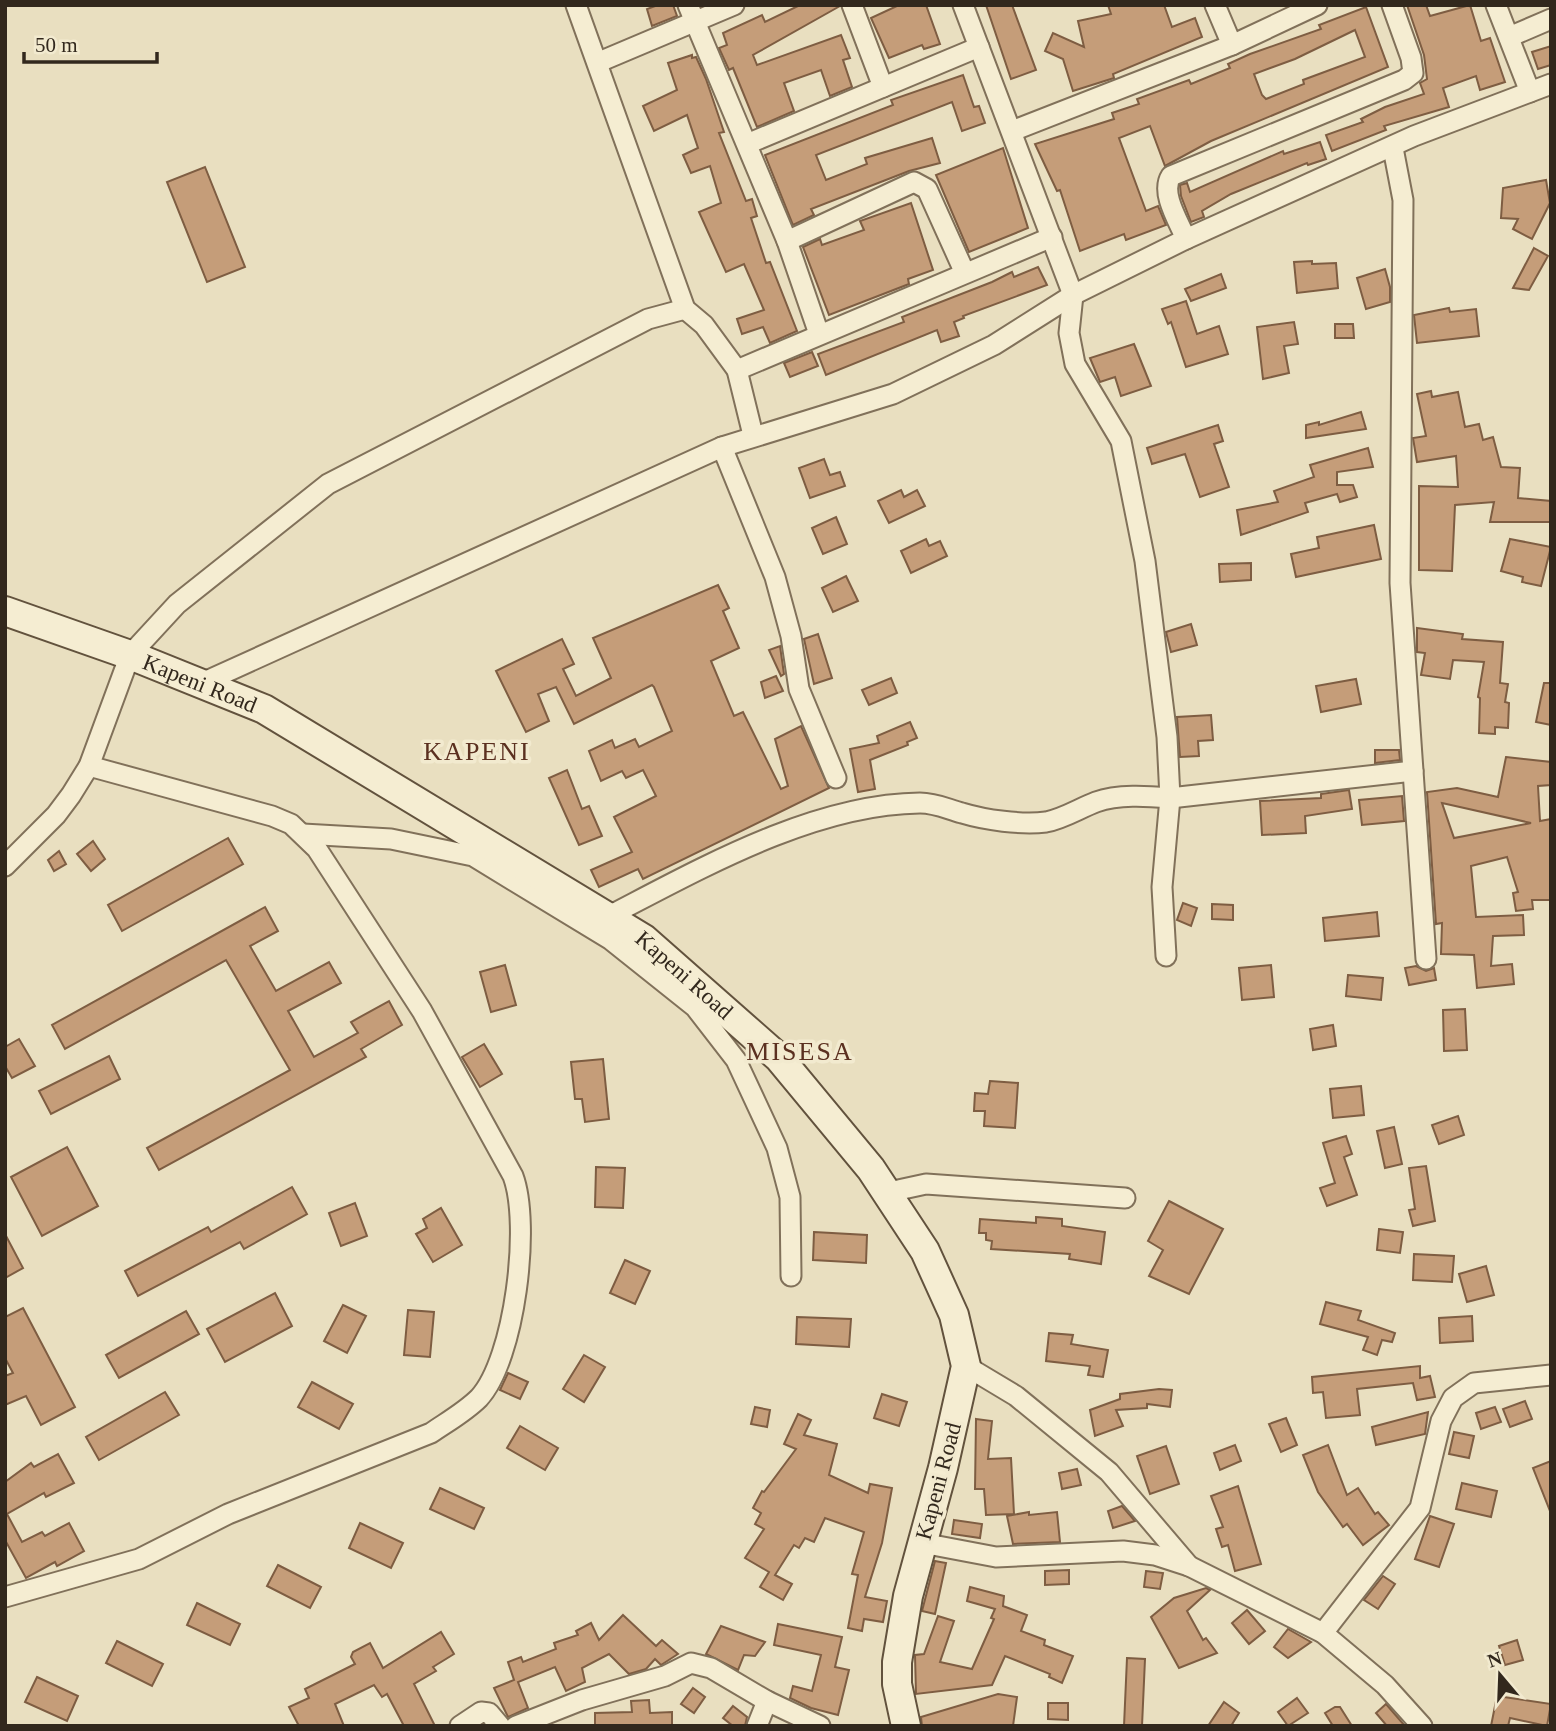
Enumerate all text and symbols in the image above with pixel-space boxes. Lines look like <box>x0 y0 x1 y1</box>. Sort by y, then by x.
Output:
scale bar <box>24 21 158 65</box>
text: 50 m <box>35 33 78 57</box>
street label: Kapeni Road <box>139 650 261 718</box>
district label: KAPENI <box>423 737 531 766</box>
street label: Kapeni Road <box>630 926 738 1025</box>
district label: MISESA <box>746 1037 854 1066</box>
street label: Kapeni Road <box>911 1419 966 1543</box>
north arrow <box>1465 1640 1535 1710</box>
text: N <box>1485 1647 1505 1672</box>

